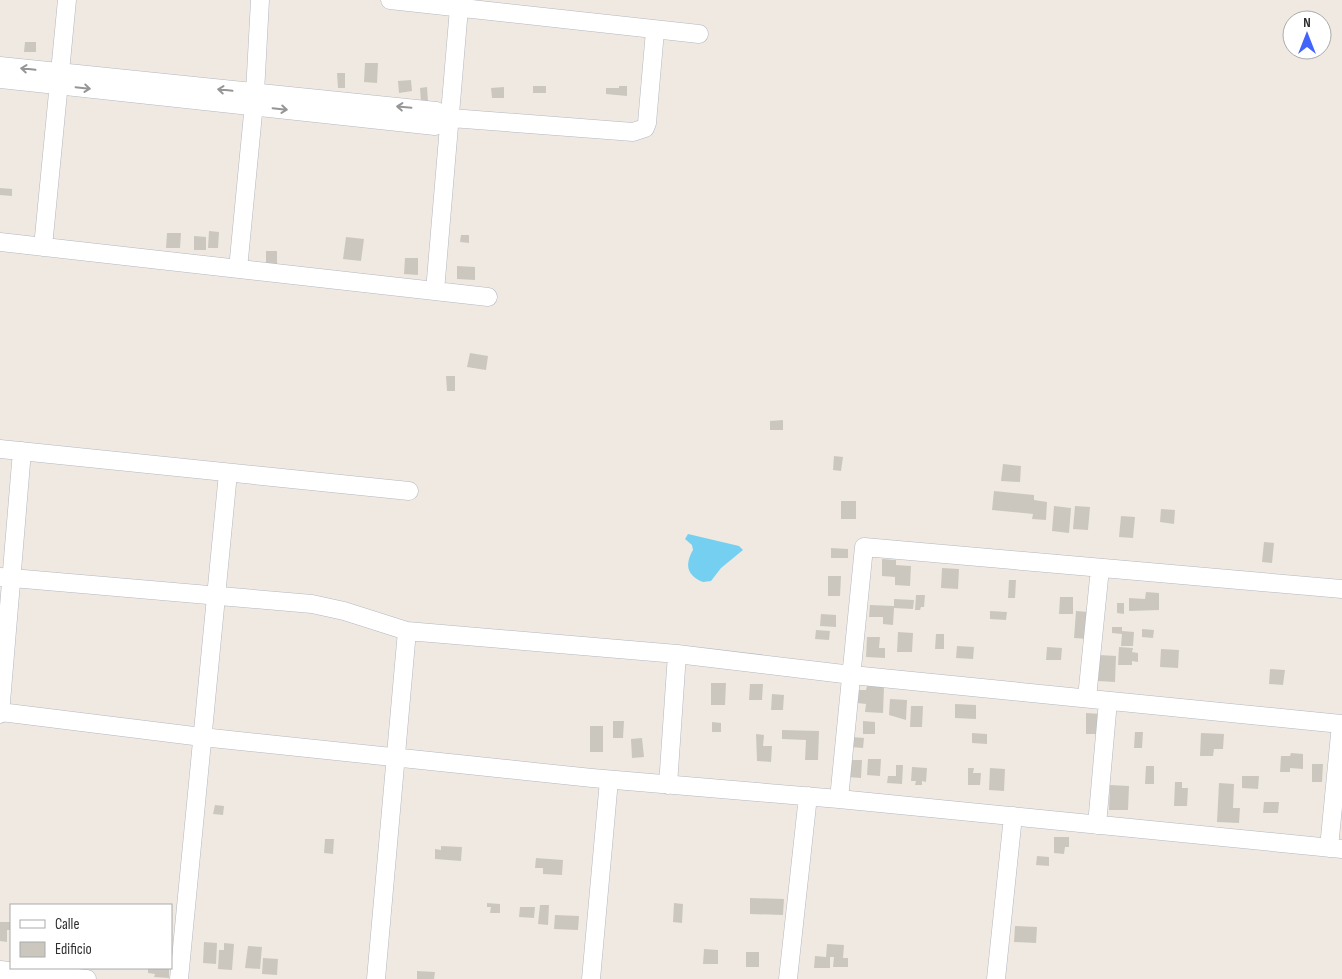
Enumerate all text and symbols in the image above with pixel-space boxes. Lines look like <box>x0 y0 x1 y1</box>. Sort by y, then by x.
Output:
north arrow <box>1282 10 1332 60</box>
text: N <box>1303 14 1311 31</box>
one-way arrow <box>21 64 37 74</box>
one-way arrow <box>75 83 91 93</box>
one-way arrow <box>217 85 233 95</box>
one-way arrow <box>396 103 412 112</box>
one-way arrow <box>271 104 287 114</box>
legend <box>10 904 172 969</box>
text: Calle <box>55 915 79 934</box>
text: Edificio <box>55 940 92 959</box>

